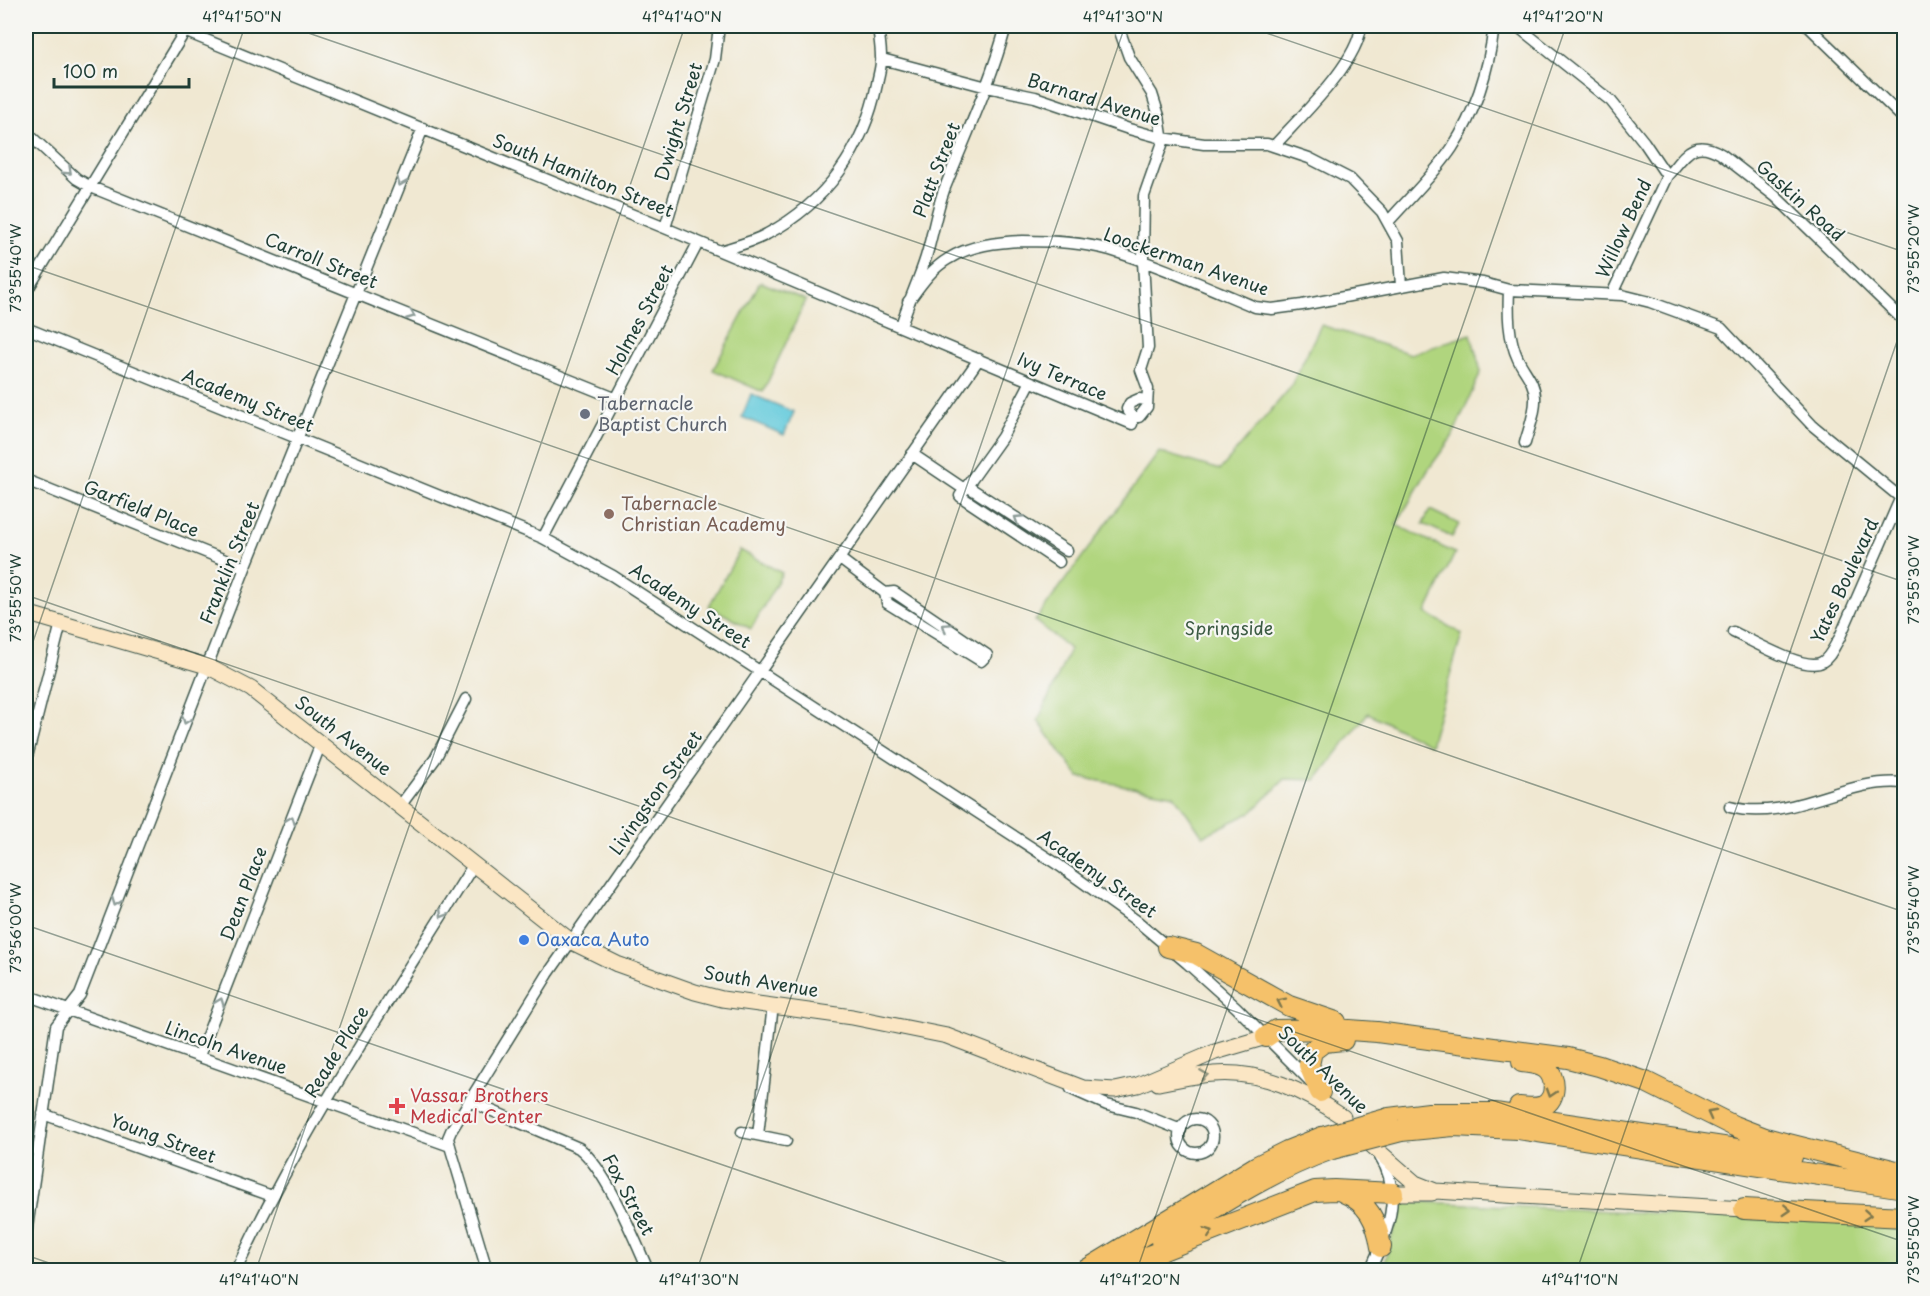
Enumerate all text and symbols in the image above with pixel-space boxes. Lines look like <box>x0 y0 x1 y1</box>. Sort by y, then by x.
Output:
text: 41°41'50"N <box>202 4 282 27</box>
text: 41°41'40"N <box>642 4 722 27</box>
text: 41°41'30"N <box>1083 4 1163 27</box>
text: 41°41'20"N <box>1523 4 1603 27</box>
scale bar <box>54 51 189 89</box>
text: 100 m <box>63 57 118 84</box>
street label: Dwight Street <box>647 59 708 184</box>
street label: Barnard Avenue <box>1024 65 1165 132</box>
street label: Platt Street <box>905 118 966 221</box>
street label: South Hamilton Street <box>489 126 678 223</box>
street label: Gaskin Road <box>1751 153 1851 247</box>
one-way arrow <box>62 164 72 175</box>
street label: Willow Bend <box>1588 174 1657 282</box>
one-way arrow <box>396 176 408 187</box>
text: 73°55'20"W <box>1901 204 1924 294</box>
street label: Loockerman Avenue <box>1100 220 1273 302</box>
text: 73°55'40"W <box>3 223 26 312</box>
street label: Carroll Street <box>261 225 382 295</box>
street label: Holmes Street <box>598 259 679 379</box>
one-way arrow <box>405 308 416 320</box>
street label: Ivy Terrace <box>1013 345 1112 407</box>
street label: Academy Street <box>179 361 319 438</box>
place label: Tabernacle Baptist Church <box>597 389 727 437</box>
marker: Tabernacle Baptist Church <box>578 407 592 421</box>
street label: Garfield Place <box>80 472 203 543</box>
place label: Tabernacle Christian Academy <box>621 489 786 537</box>
street label: Franklin Street <box>192 497 265 628</box>
marker: Tabernacle Christian Academy <box>602 507 616 521</box>
street label: Yates Boulevard <box>1803 513 1884 647</box>
one-way arrow <box>1014 515 1025 526</box>
text: 73°55'30"W <box>1901 535 1924 625</box>
text: 73°55'50"W <box>3 553 26 642</box>
street label: Academy Street <box>625 555 757 654</box>
park label: Springside <box>1185 614 1273 641</box>
one-way arrow <box>942 623 953 634</box>
street label: South Avenue <box>290 688 398 781</box>
one-way arrow <box>181 714 193 725</box>
street label: Livingston Street <box>602 724 708 860</box>
one-way arrow <box>284 815 296 826</box>
street label: Academy Street <box>1033 822 1163 924</box>
street label: Dean Place <box>212 842 273 944</box>
text: 73°55'40"W <box>1901 865 1924 954</box>
text: 73°56'00"W <box>3 882 26 973</box>
one-way arrow <box>110 896 123 907</box>
one-way arrow <box>439 908 451 918</box>
place label: Oaxaca Auto <box>536 925 650 952</box>
marker: Oaxaca Auto <box>517 933 531 947</box>
street label: South Avenue <box>702 958 821 1003</box>
one-way arrow <box>213 997 226 1008</box>
one-way arrow <box>1276 998 1287 1010</box>
street label: Reade Place <box>297 1000 375 1102</box>
street label: Lincoln Avenue <box>162 1013 291 1080</box>
street label: South Avenue <box>1273 1019 1375 1119</box>
one-way arrow <box>1199 1070 1209 1082</box>
place label: Vassar Brothers Medical Center <box>410 1081 549 1129</box>
one-way arrow <box>1546 1087 1558 1098</box>
marker: Vassar Brothers Medical Center <box>388 1097 406 1115</box>
street label: Young Street <box>107 1106 220 1169</box>
one-way arrow <box>1707 1110 1717 1121</box>
street label: Fox Street <box>597 1149 662 1240</box>
text: 73°55'50"W <box>1901 1195 1924 1284</box>
one-way arrow <box>1782 1204 1791 1217</box>
one-way arrow <box>1862 1208 1871 1221</box>
one-way arrow <box>1203 1227 1214 1239</box>
text: 41°41'40"N <box>219 1267 299 1290</box>
text: 41°41'30"N <box>659 1267 739 1290</box>
text: 41°41'20"N <box>1100 1267 1180 1290</box>
text: 41°41'10"N <box>1541 1267 1619 1290</box>

